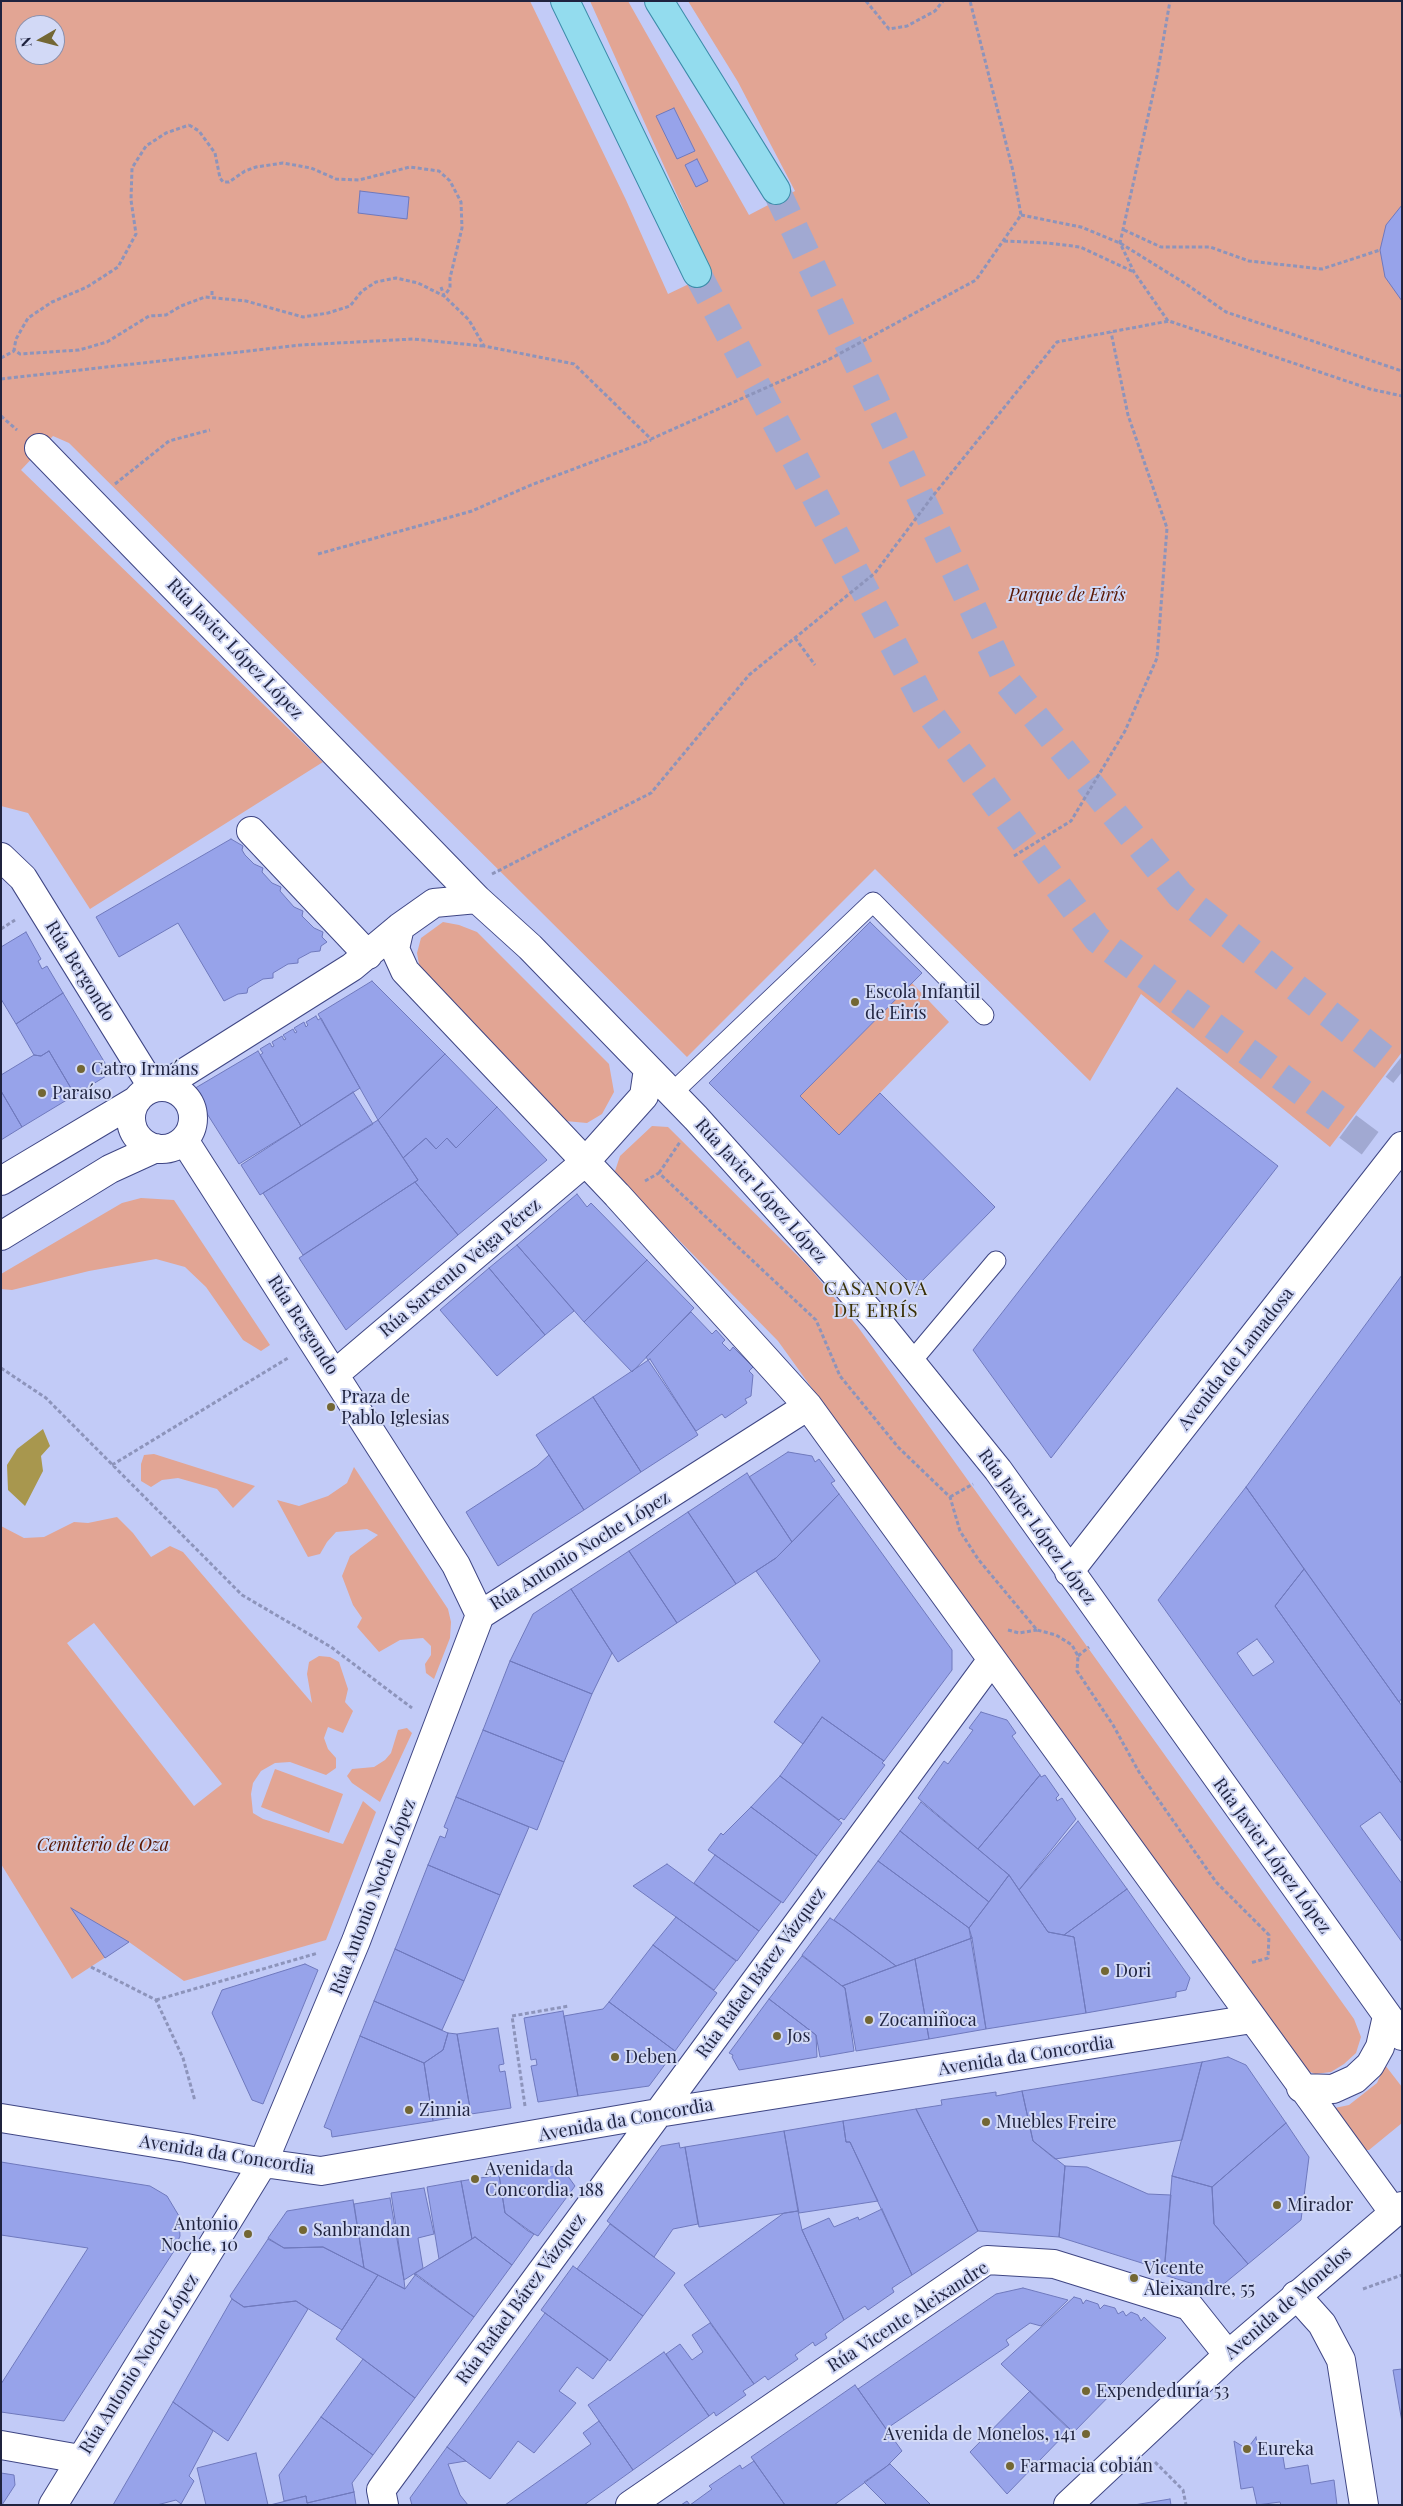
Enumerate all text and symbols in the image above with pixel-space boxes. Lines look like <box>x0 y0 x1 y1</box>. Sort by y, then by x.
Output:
north arrow <box>15 15 65 65</box>
text: N <box>16 36 36 48</box>
street label: Rúa Javier López López <box>162 574 308 724</box>
park label: Parque de Eirís <box>1008 584 1126 606</box>
street label: Rúa Bergondo <box>41 917 119 1025</box>
place label: Escola Infantil de Eirís <box>865 981 980 1024</box>
marker: Escola Infantil de Eirís <box>849 996 861 1008</box>
place label: Catro Irmáns <box>91 1058 199 1080</box>
marker: Catro Irmáns <box>75 1063 87 1075</box>
place label: Paraíso <box>52 1082 112 1104</box>
marker: Paraíso <box>36 1087 48 1099</box>
street label: Rúa Javier López López <box>690 1114 832 1268</box>
street label: Rúa Sarxento Veiga Pérez <box>375 1194 545 1342</box>
street label: Rúa Bergondo <box>263 1271 343 1379</box>
district label: CASANOVA DE EIRÍS <box>823 1278 929 1322</box>
street label: Avenida de Lamadosa <box>1174 1283 1298 1435</box>
place label: Praza de Pablo Iglesias <box>341 1386 450 1428</box>
marker: Praza de Pablo Iglesias <box>325 1401 337 1413</box>
street label: Rúa Javier López López <box>973 1445 1101 1609</box>
street label: Rúa Antonio Noche López <box>486 1487 674 1615</box>
street label: Rúa Javier López López <box>1208 1774 1336 1938</box>
street label: Rúa Antonio Noche López <box>326 1796 420 1998</box>
park label: Cemiterio de Oza <box>37 1834 169 1856</box>
street label: Rúa Rafael Bárez Vázquez <box>692 1883 830 2063</box>
place label: Dori <box>1115 1960 1151 1982</box>
marker: Dori <box>1099 1965 1111 1977</box>
place label: Zocamiñoca <box>879 2009 977 2031</box>
marker: Zocamiñoca <box>863 2014 875 2026</box>
place label: Jos <box>787 2025 810 2047</box>
marker: Jos <box>771 2030 783 2042</box>
street label: Avenida da Concordia <box>937 2031 1115 2081</box>
place label: Deben <box>625 2046 677 2068</box>
marker: Deben <box>609 2051 621 2063</box>
street label: Avenida da Concordia <box>537 2094 715 2146</box>
place label: Zinnia <box>419 2099 471 2121</box>
marker: Zinnia <box>403 2104 415 2116</box>
place label: Muebles Freire <box>996 2111 1117 2133</box>
marker: Muebles Freire <box>980 2116 992 2128</box>
street label: Avenida da Concordia <box>138 2130 316 2180</box>
place label: Avenida da Concordia, 188 <box>485 2158 604 2200</box>
marker: Avenida da Concordia, 188 <box>469 2173 481 2185</box>
place label: Mirador <box>1287 2194 1353 2216</box>
marker: Mirador <box>1271 2199 1283 2211</box>
street label: Rúa Rafael Bárez Vázquez <box>452 2209 590 2389</box>
place label: Antonio Noche, 10 <box>161 2213 238 2256</box>
place label: Sanbrandan <box>313 2219 410 2241</box>
marker: Sanbrandan <box>297 2224 309 2236</box>
marker: Antonio Noche, 10 <box>242 2228 254 2240</box>
street label: Avenida de Monelos <box>1220 2242 1356 2364</box>
street label: Rúa Vicente Aleixandre <box>824 2257 992 2377</box>
place label: Vicente Aleixandre, 55 <box>1144 2257 1255 2300</box>
street label: Rúa Antonio Noche López <box>75 2270 203 2458</box>
marker: Vicente Aleixandre, 55 <box>1128 2272 1140 2284</box>
place label: Expendeduría 53 <box>1096 2380 1229 2402</box>
marker: Expendeduría 53 <box>1080 2385 1092 2397</box>
place label: Avenida de Monelos, 141 <box>884 2423 1076 2445</box>
marker: Avenida de Monelos, 141 <box>1080 2428 1092 2440</box>
place label: Eureka <box>1257 2438 1314 2460</box>
marker: Eureka <box>1241 2443 1253 2455</box>
place label: Farmacia cobián <box>1020 2455 1153 2477</box>
marker: Farmacia cobián <box>1004 2460 1016 2472</box>

